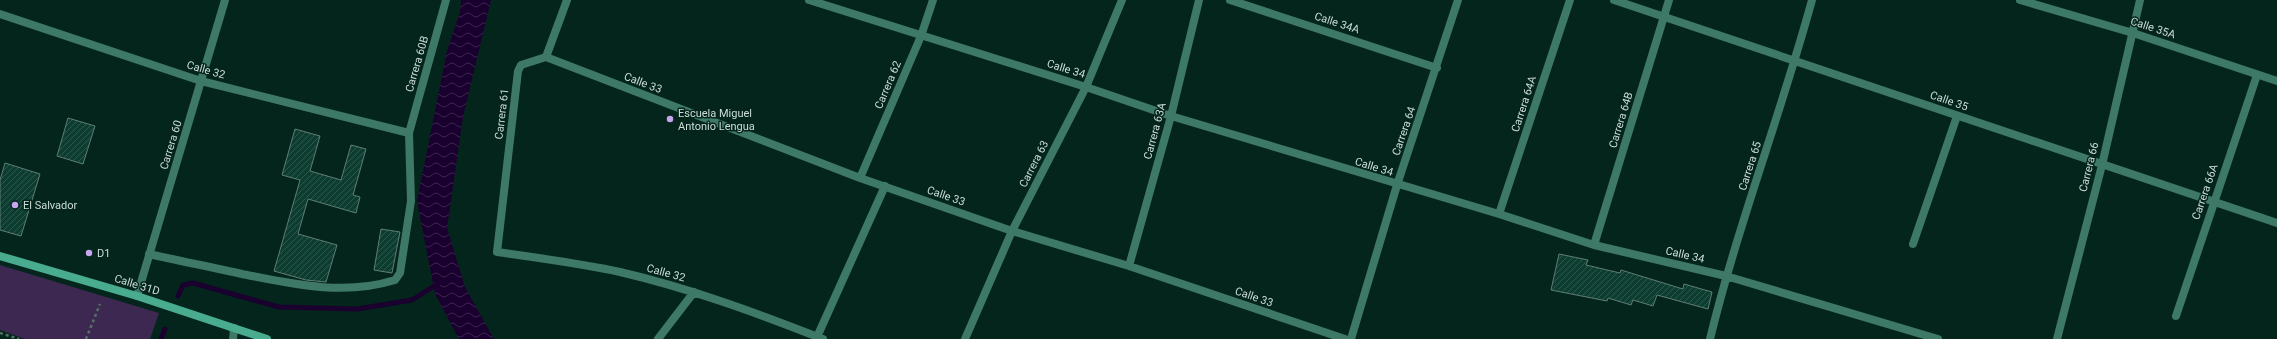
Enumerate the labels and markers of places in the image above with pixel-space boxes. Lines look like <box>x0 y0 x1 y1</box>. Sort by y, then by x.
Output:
place label: Escuela Miguel Antonio Lengua <box>678 107 755 133</box>
marker: Escuela Miguel Antonio Lengua <box>665 114 675 124</box>
place label: El Salvador <box>23 199 78 212</box>
marker: El Salvador <box>10 200 20 210</box>
place label: D1 <box>97 247 110 260</box>
marker: D1 <box>84 248 94 258</box>

